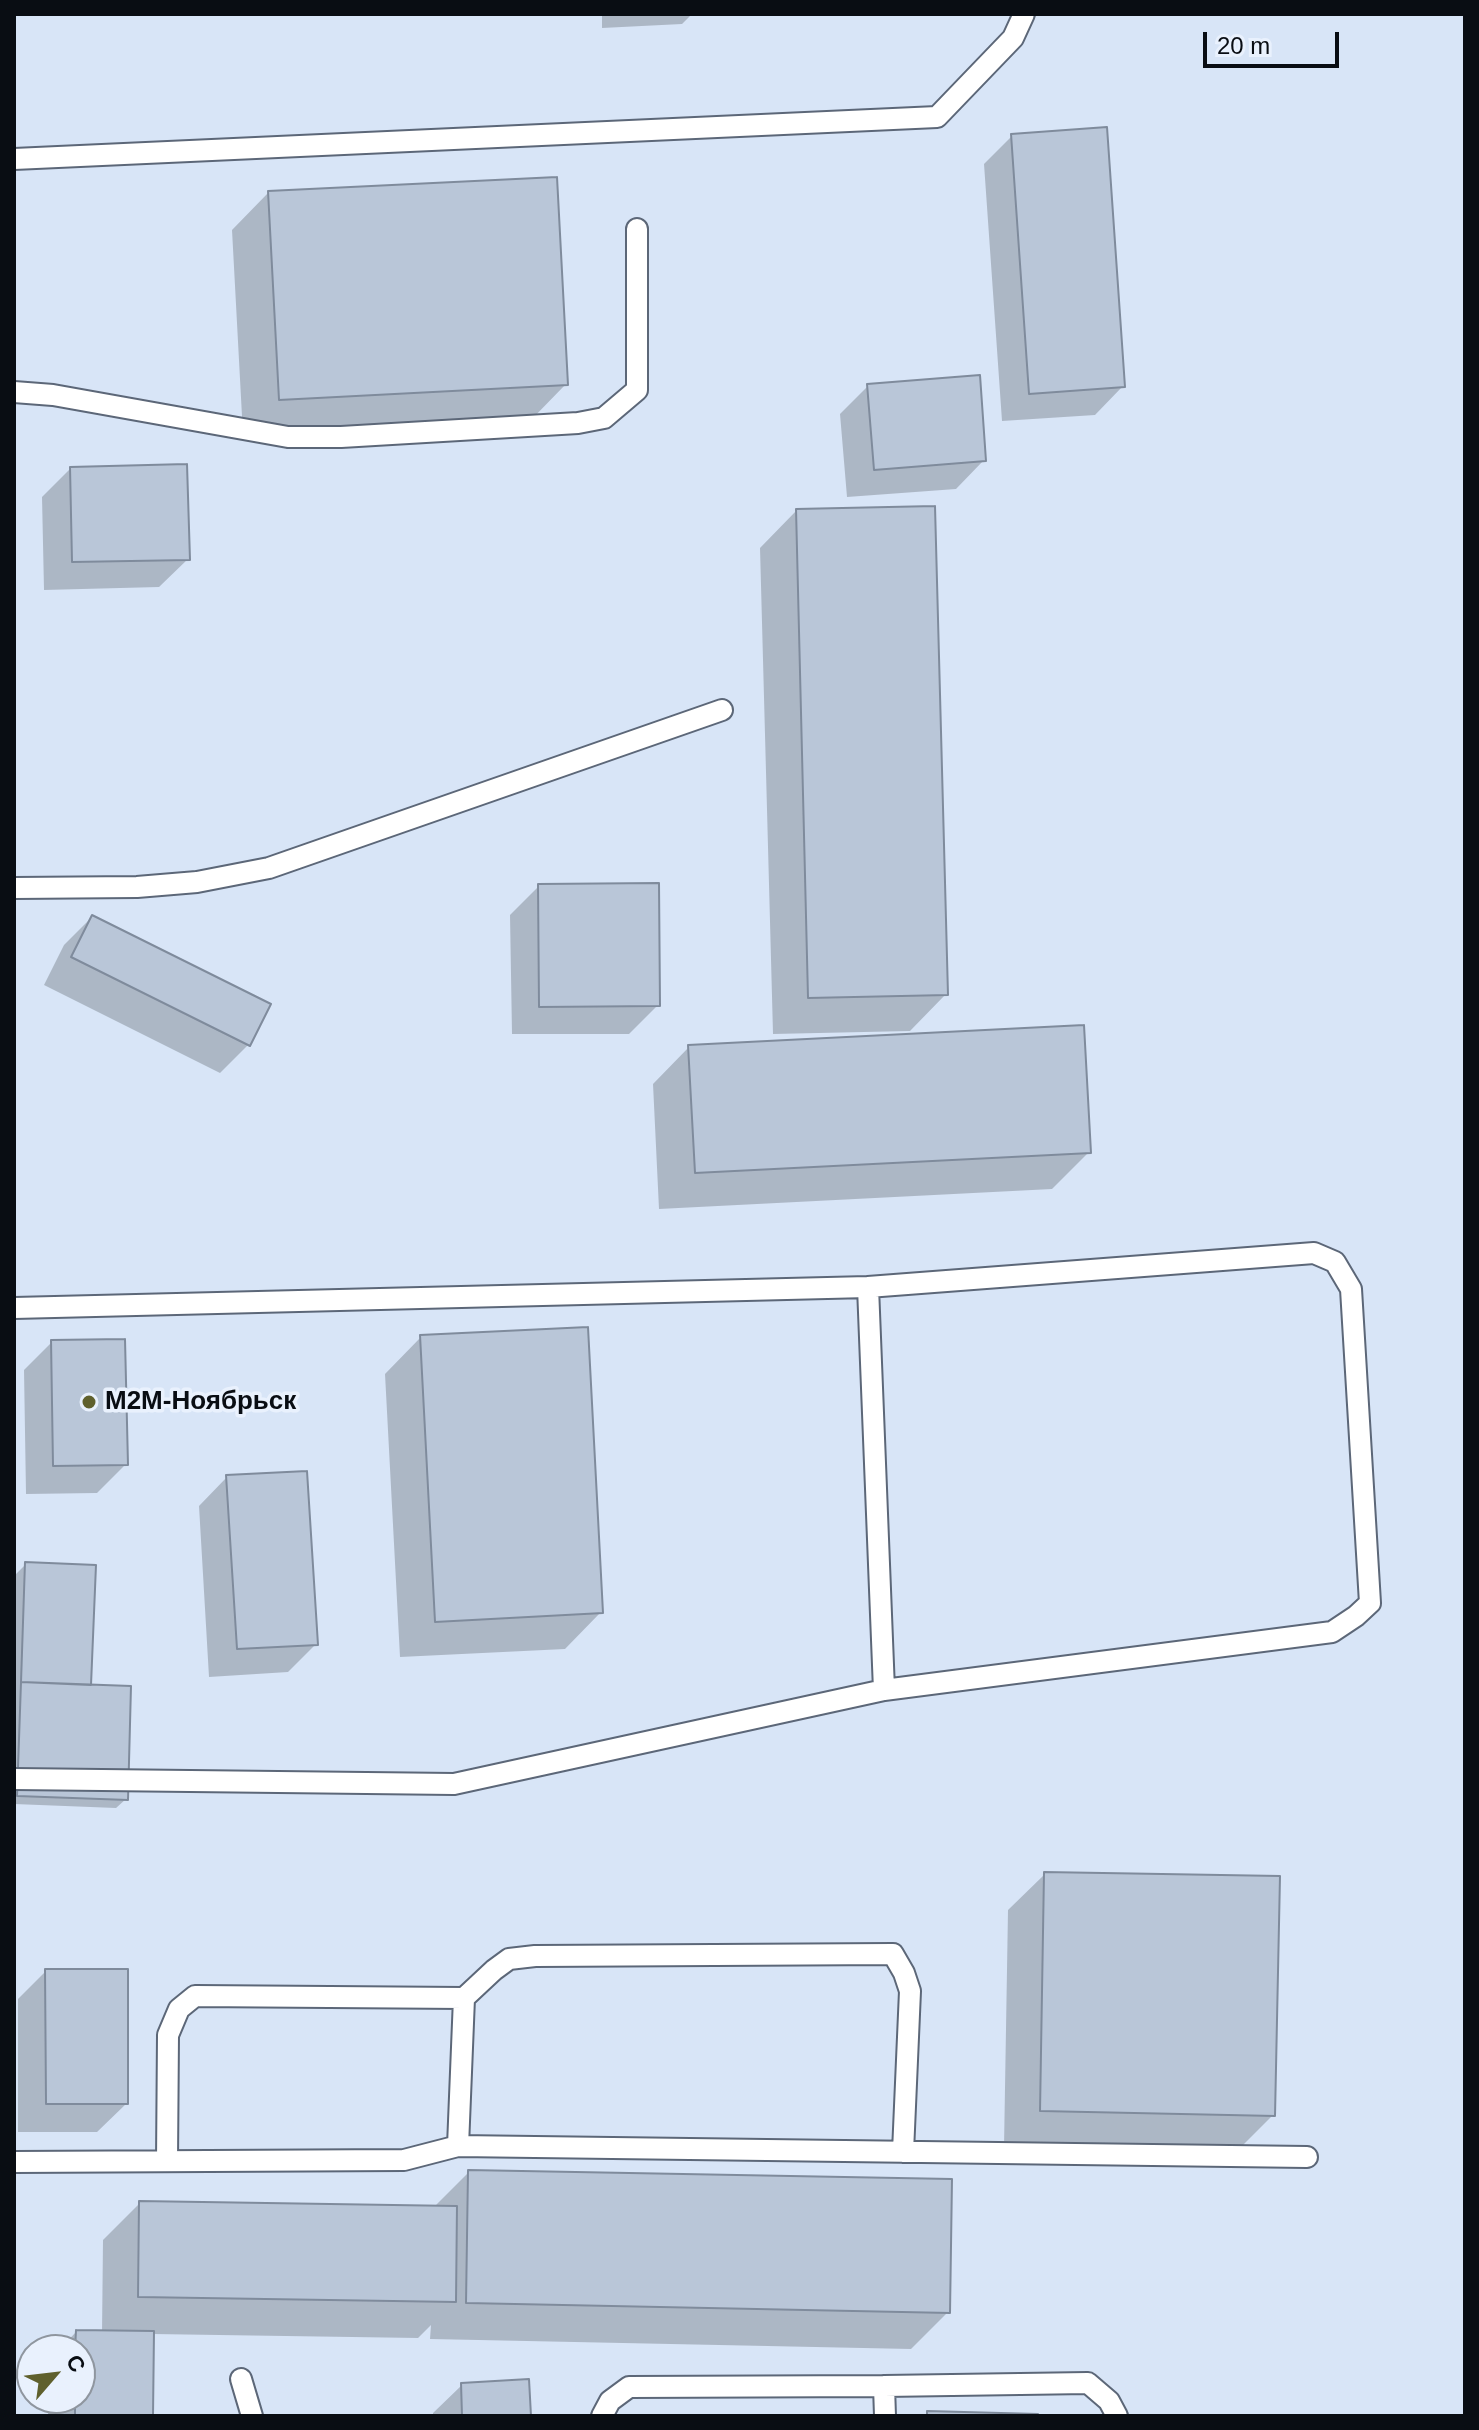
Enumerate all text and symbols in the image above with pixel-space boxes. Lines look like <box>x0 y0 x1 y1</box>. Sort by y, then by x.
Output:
scale bar <box>1207 16 1343 66</box>
text: 20 m <box>1217 32 1270 59</box>
place label: М2М-Ноябрьск <box>105 1386 296 1418</box>
marker: М2М-Ноябрьск <box>80 1393 98 1411</box>
north arrow <box>16 2334 96 2414</box>
text: С <box>61 2351 91 2376</box>

